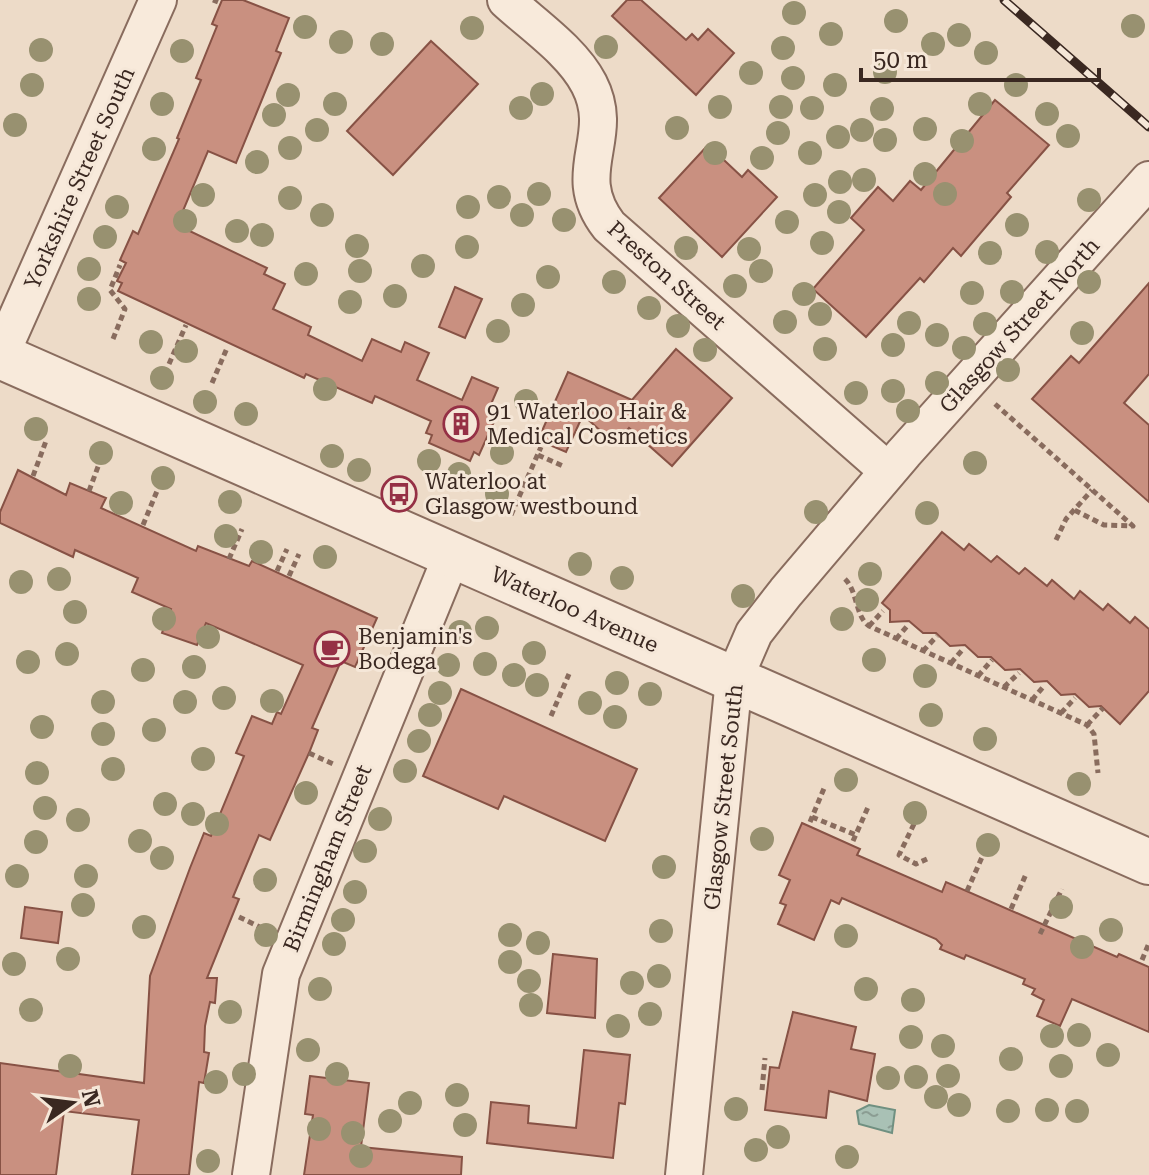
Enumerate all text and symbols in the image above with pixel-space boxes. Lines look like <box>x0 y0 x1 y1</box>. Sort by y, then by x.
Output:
scale bar <box>861 32 1099 82</box>
text: 50 m <box>873 46 928 74</box>
street label: Yorkshire Street South <box>19 63 140 293</box>
street label: Preston Street <box>603 216 731 335</box>
street label: Glasgow Street North <box>934 233 1104 418</box>
place label: 91 Waterloo Hair & Medical Cosmetics <box>487 399 688 449</box>
building icon: 91 Waterloo Hair & Medical Cosmetics <box>442 405 480 443</box>
place label: Waterloo at Glasgow westbound <box>425 469 638 519</box>
bus stop icon: Waterloo at Glasgow westbound <box>380 475 418 513</box>
street label: Waterloo Avenue <box>487 561 662 658</box>
place label: Benjamin's Bodega <box>358 624 473 674</box>
cafe icon: Benjamin's Bodega <box>313 630 351 668</box>
street label: Glasgow Street South <box>699 683 748 911</box>
street label: Birmingham Street <box>279 761 376 955</box>
north arrow <box>32 1063 112 1143</box>
text: N <box>77 1087 105 1110</box>

